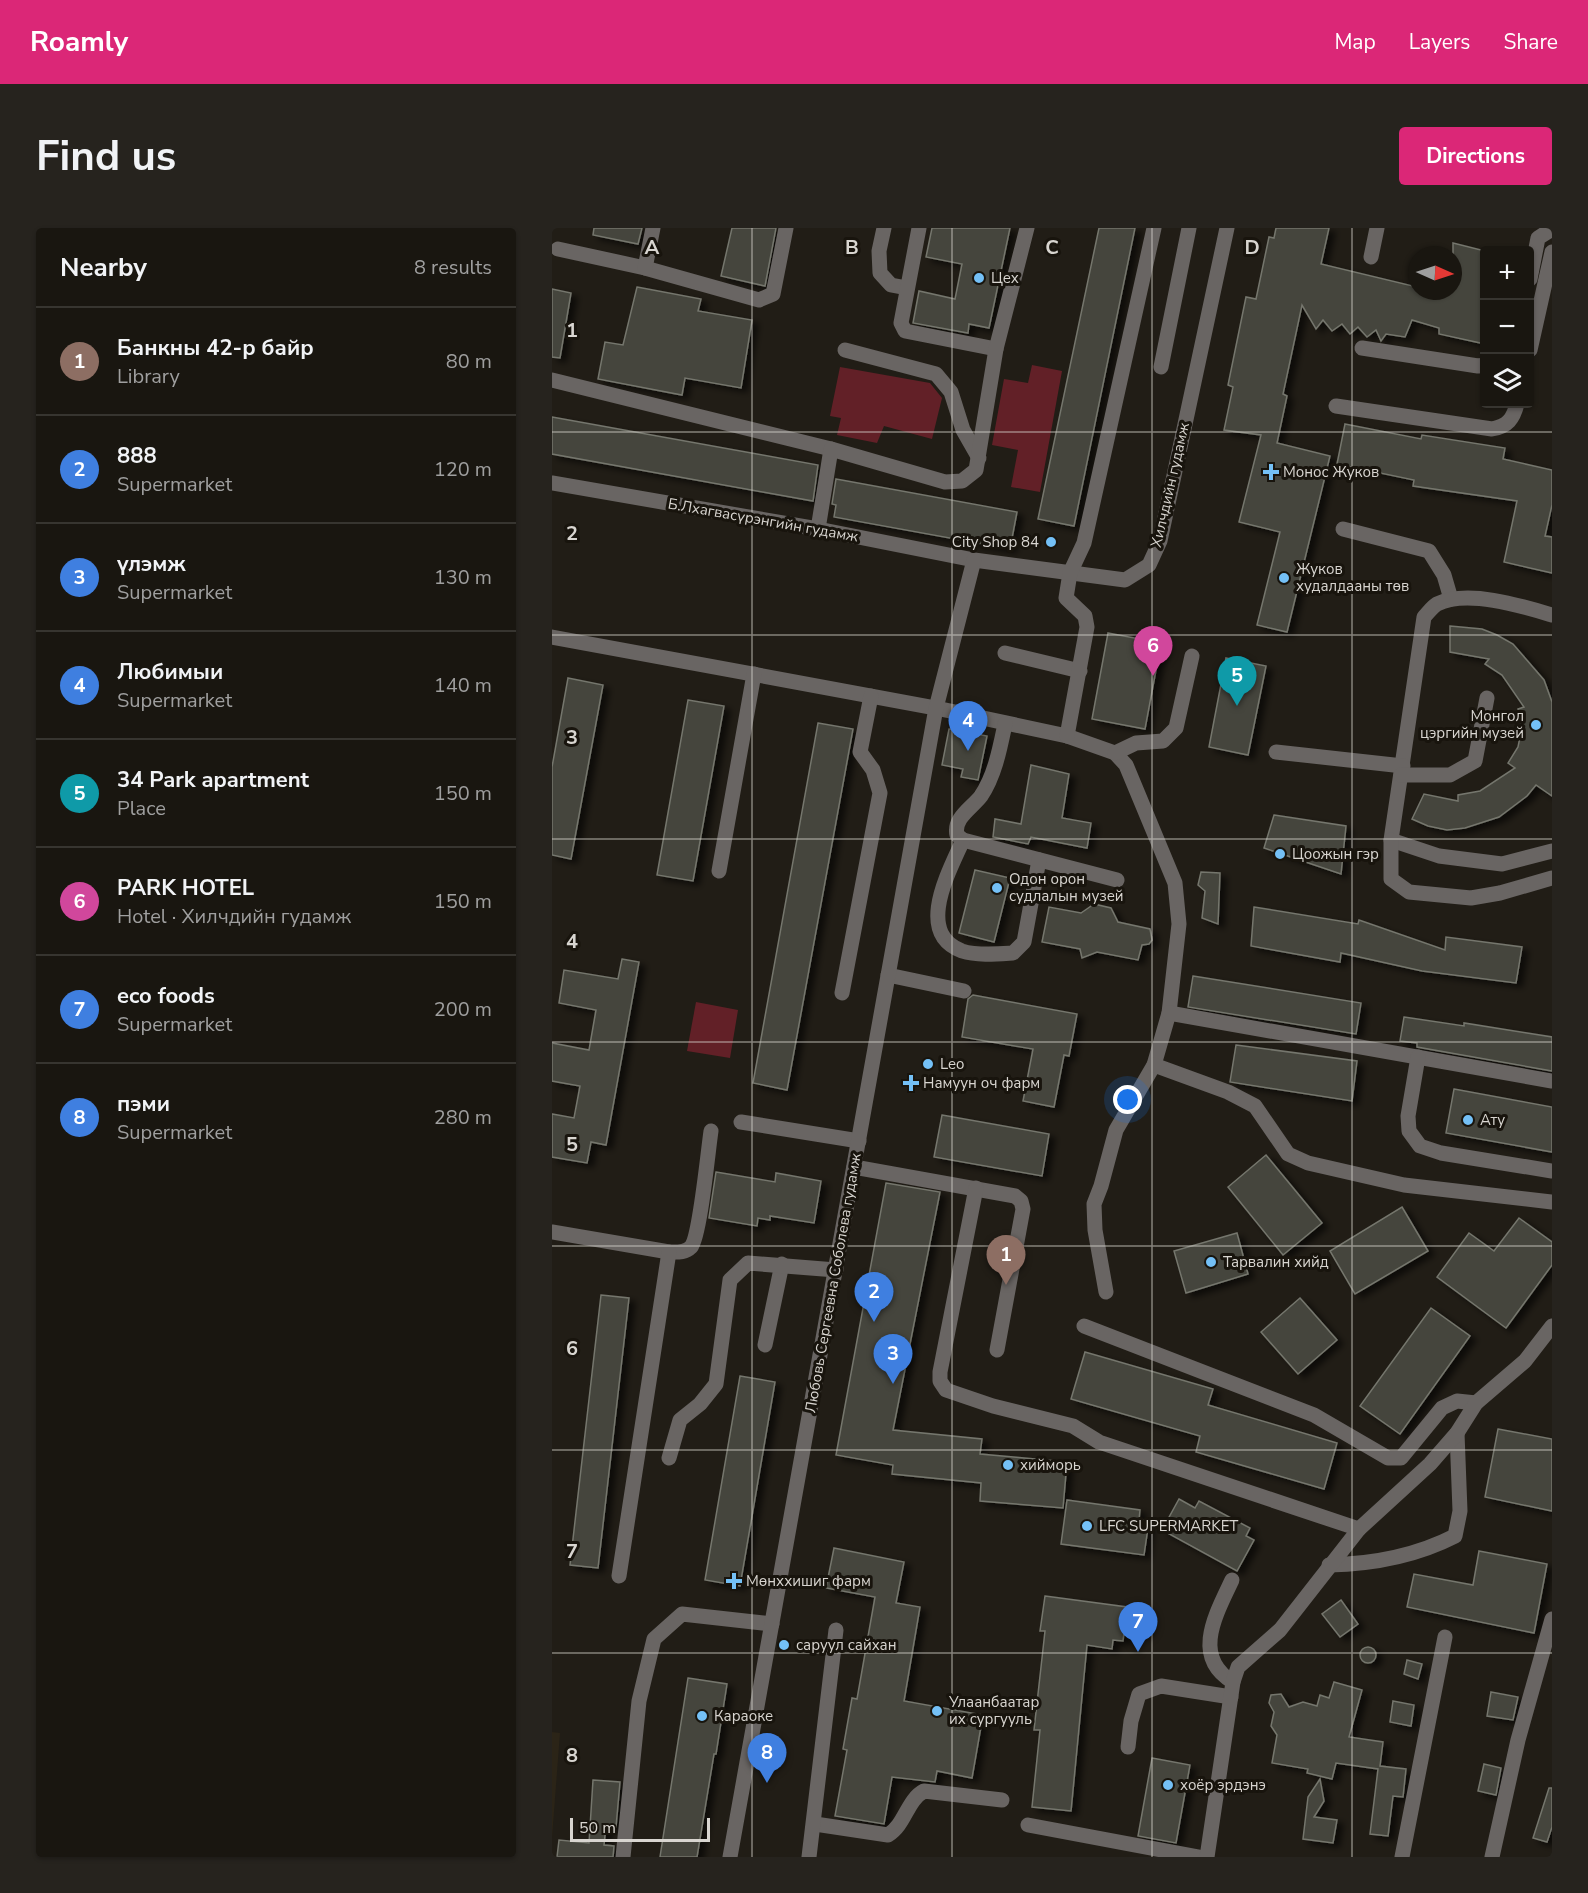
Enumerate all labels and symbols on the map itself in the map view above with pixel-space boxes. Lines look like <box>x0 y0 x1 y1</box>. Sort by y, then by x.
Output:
text: A <box>645 234 660 261</box>
text: B <box>845 234 859 261</box>
text: C <box>1045 234 1059 261</box>
text: D <box>1244 234 1260 261</box>
north arrow <box>1408 246 1462 300</box>
place label: Цех <box>991 268 1019 288</box>
marker: Цех <box>972 271 986 285</box>
text: 1 <box>566 317 578 344</box>
street label: Хилчдийн гудамж <box>1146 421 1194 549</box>
place label: Монос Жуков <box>1283 462 1379 482</box>
marker: Монос Жуков <box>1264 465 1278 479</box>
street label: Б.Лхагвасүрэнгийн гудамж <box>666 493 860 547</box>
text: 2 <box>566 520 578 547</box>
place label: City Shop 84 <box>952 532 1039 552</box>
marker: City Shop 84 <box>1044 535 1058 549</box>
place label: Жуков худалдааны төв <box>1296 559 1409 596</box>
marker: Жуков худалдааны төв <box>1277 571 1291 585</box>
pin: 6 <box>1134 626 1172 676</box>
pin: 5 <box>1218 656 1256 706</box>
pin: 4 <box>948 702 988 751</box>
place label: Монгол цэргийн музей <box>1420 706 1524 743</box>
marker: Монгол цэргийн музей <box>1529 718 1543 732</box>
text: 3 <box>566 724 578 751</box>
place label: Цоожын гэр <box>1292 844 1379 864</box>
marker: Цоожын гэр <box>1273 847 1287 861</box>
place label: Одон орон судлалын музей <box>1009 869 1124 906</box>
marker: Одон орон судлалын музей <box>990 881 1004 895</box>
text: 4 <box>566 928 578 955</box>
place label: Leo <box>940 1054 964 1074</box>
marker: Leo <box>921 1057 935 1071</box>
place label: Намуун оч фарм <box>923 1073 1040 1093</box>
marker: Намуун оч фарм <box>904 1076 918 1090</box>
your location <box>1113 1085 1142 1114</box>
place label: Ату <box>1480 1110 1505 1130</box>
marker: Ату <box>1461 1113 1475 1127</box>
text: 5 <box>566 1131 578 1158</box>
street label: Любовь Сергеевна Соболева гудамж <box>800 1151 866 1414</box>
pin: 1 <box>986 1236 1026 1285</box>
place label: Тарвалин хийд <box>1223 1252 1329 1272</box>
marker: Тарвалин хийд <box>1204 1255 1218 1269</box>
pin: 2 <box>854 1272 894 1322</box>
pin: 3 <box>874 1334 912 1384</box>
text: 6 <box>566 1335 578 1362</box>
place label: хийморь <box>1020 1455 1081 1475</box>
marker: хийморь <box>1001 1458 1015 1472</box>
place label: LFC SUPERMARKET <box>1099 1516 1238 1536</box>
marker: LFC SUPERMARKET <box>1080 1519 1094 1533</box>
text: 7 <box>566 1538 578 1565</box>
place label: Мөнххишиг фарм <box>746 1571 871 1591</box>
marker: Мөнххишиг фарм <box>727 1574 741 1588</box>
pin: 7 <box>1118 1602 1158 1652</box>
place label: саруул сайхан <box>796 1635 897 1655</box>
marker: саруул сайхан <box>777 1638 791 1652</box>
place label: Улаанбаатар их сургууль <box>948 1692 1039 1729</box>
marker: Улаанбаатар их сургууль <box>930 1704 944 1718</box>
place label: Караоке <box>714 1706 773 1726</box>
marker: Караоке <box>695 1709 709 1723</box>
pin: 8 <box>748 1734 786 1783</box>
text: 8 <box>566 1742 578 1769</box>
place label: хоёр эрдэнэ <box>1180 1775 1266 1795</box>
marker: хоёр эрдэнэ <box>1161 1778 1175 1792</box>
scale bar <box>570 1815 710 1842</box>

